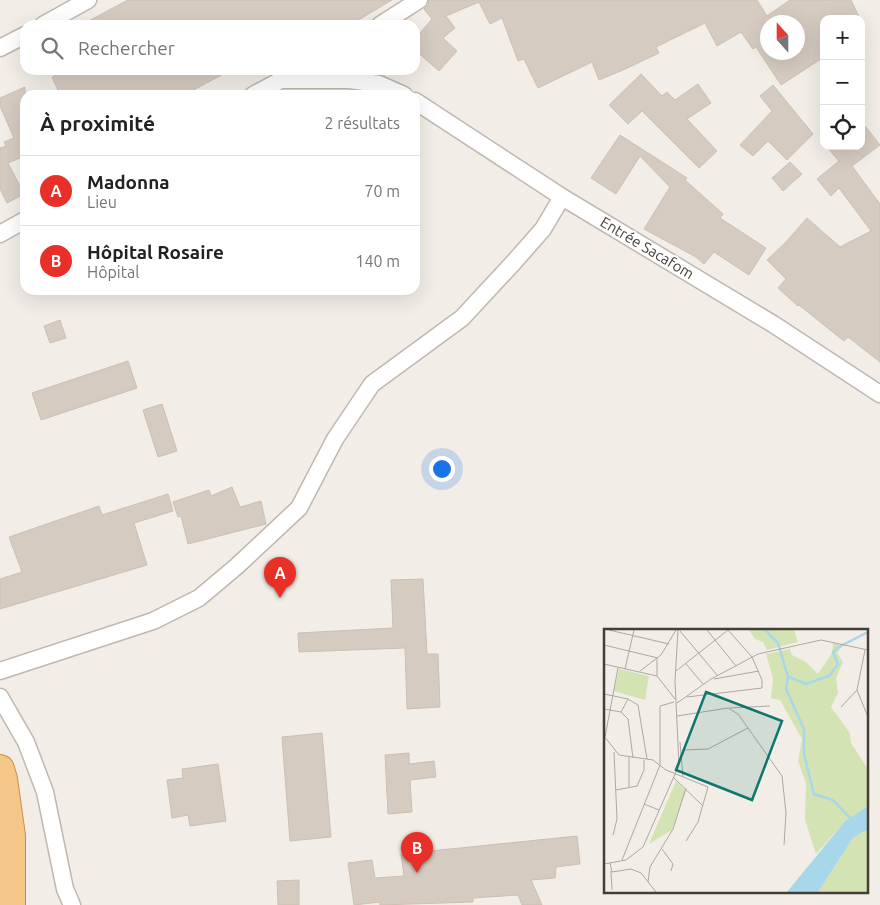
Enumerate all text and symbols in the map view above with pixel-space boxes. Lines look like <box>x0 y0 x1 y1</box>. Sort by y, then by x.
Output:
north arrow <box>760 15 805 60</box>
map controls <box>820 15 865 150</box>
button: + <box>820 15 865 60</box>
search box <box>20 20 420 75</box>
icon: search <box>38 34 66 62</box>
text: Rechercher <box>78 37 175 59</box>
button: − <box>820 60 865 105</box>
button: locate <box>820 105 865 150</box>
text: À proximité <box>40 111 155 135</box>
text: 2 résultats <box>324 114 400 132</box>
text: Madonna <box>87 171 170 193</box>
text: A <box>50 182 62 200</box>
text: 70 m <box>364 182 400 200</box>
text: Lieu <box>87 193 117 211</box>
street label: Entrée Sacafom <box>597 213 697 282</box>
text: Hôpital Rosaire <box>87 241 224 263</box>
text: B <box>51 252 61 270</box>
text: 140 m <box>355 252 400 270</box>
text: Hôpital <box>87 263 139 281</box>
your location <box>429 456 455 482</box>
pin: A <box>264 557 296 598</box>
inset map <box>604 629 868 892</box>
pin: B <box>401 832 433 873</box>

